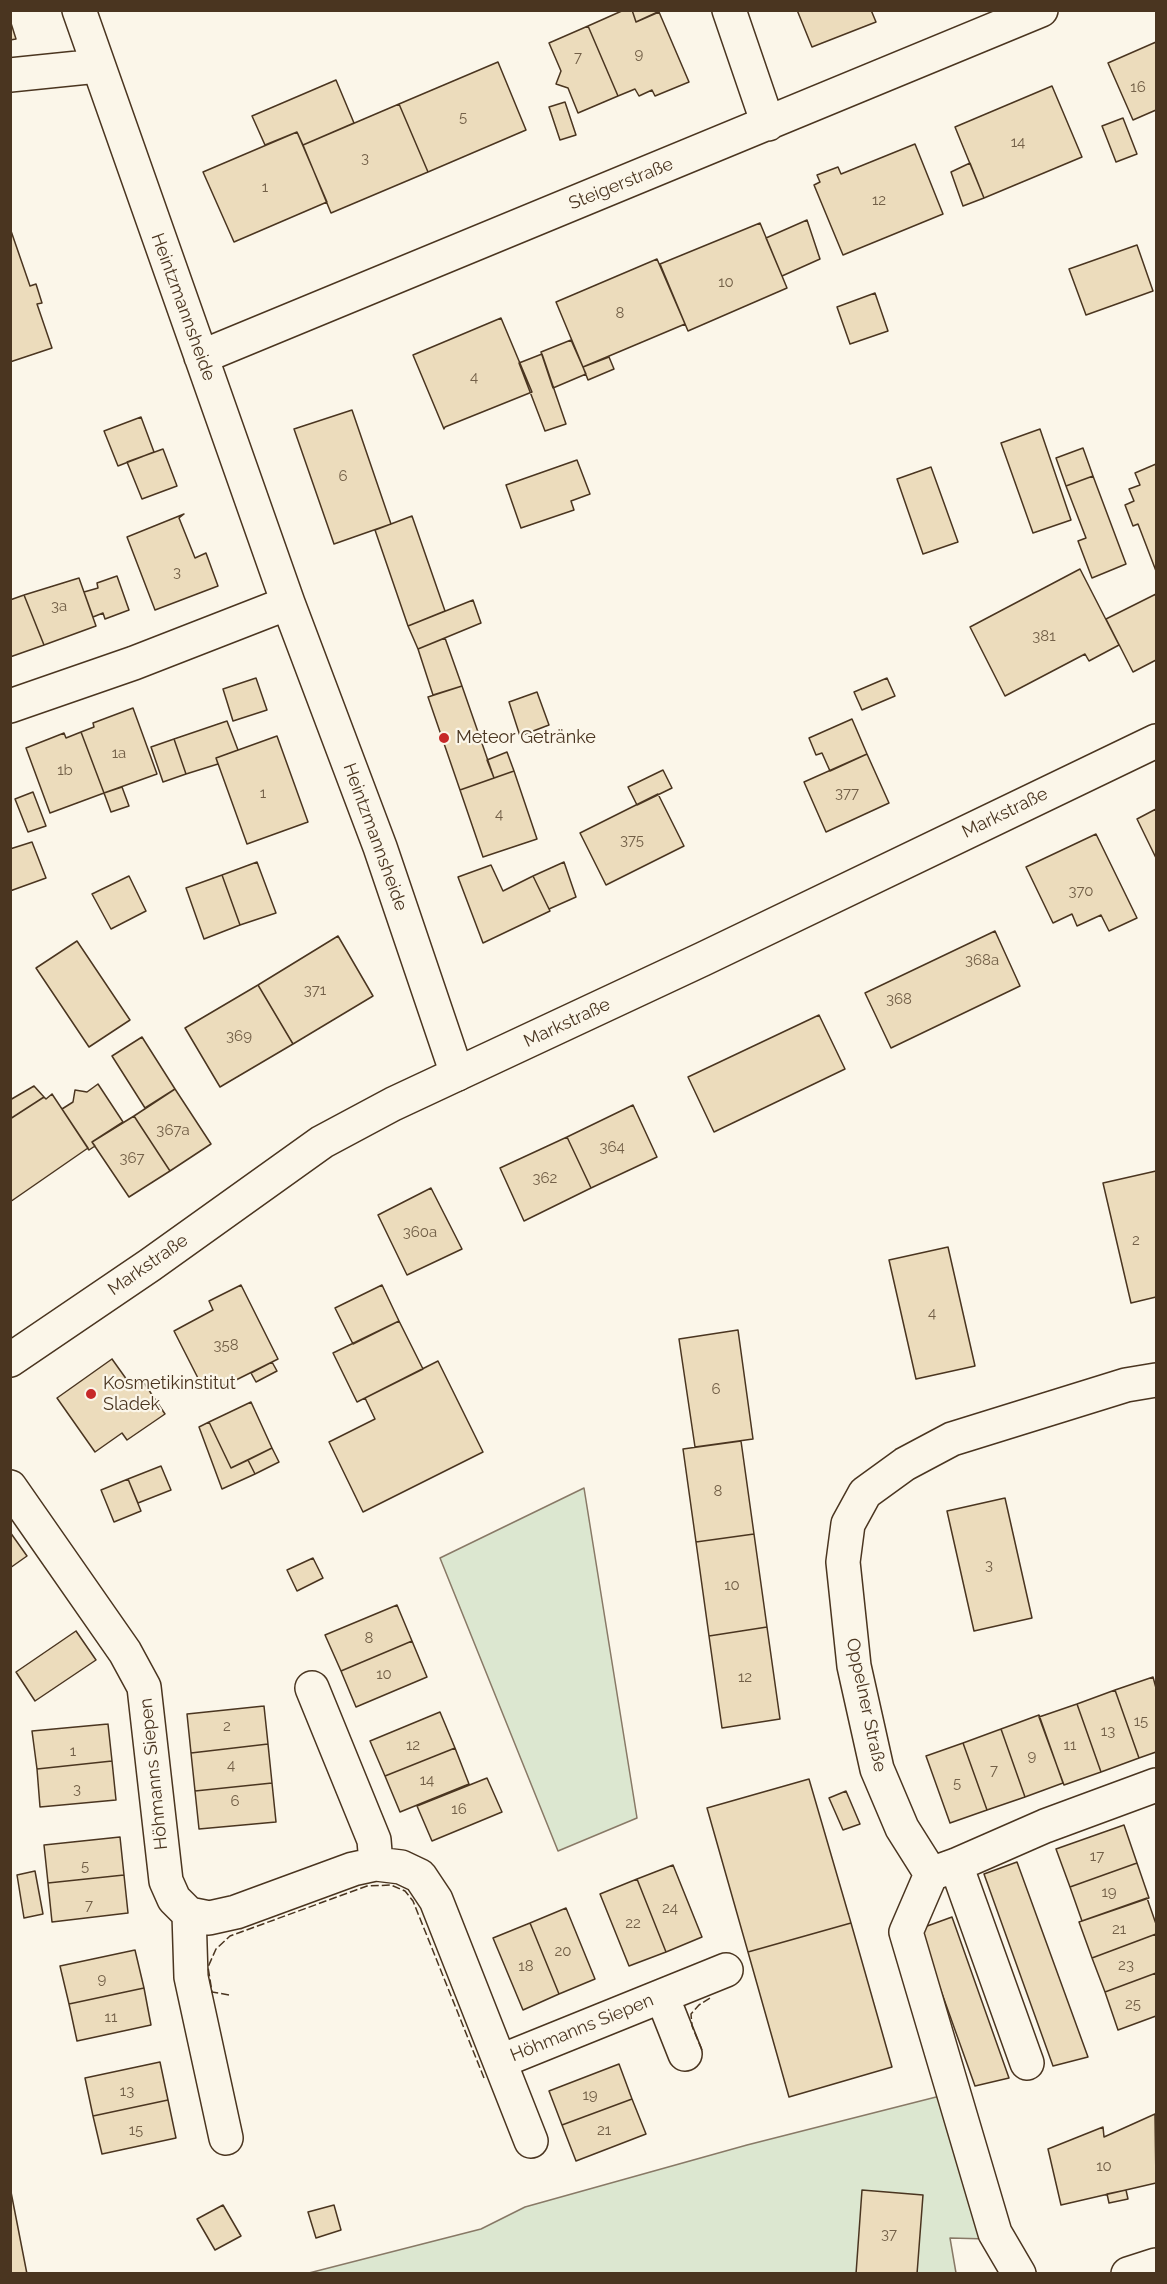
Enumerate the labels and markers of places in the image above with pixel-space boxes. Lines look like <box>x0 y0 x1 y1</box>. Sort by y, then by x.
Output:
place label: Meteor Getränke <box>456 727 596 749</box>
marker: Meteor Getränke <box>437 731 451 745</box>
place label: Kosmetikinstitut Sladek <box>103 1373 236 1416</box>
marker: Kosmetikinstitut Sladek <box>84 1387 98 1401</box>

